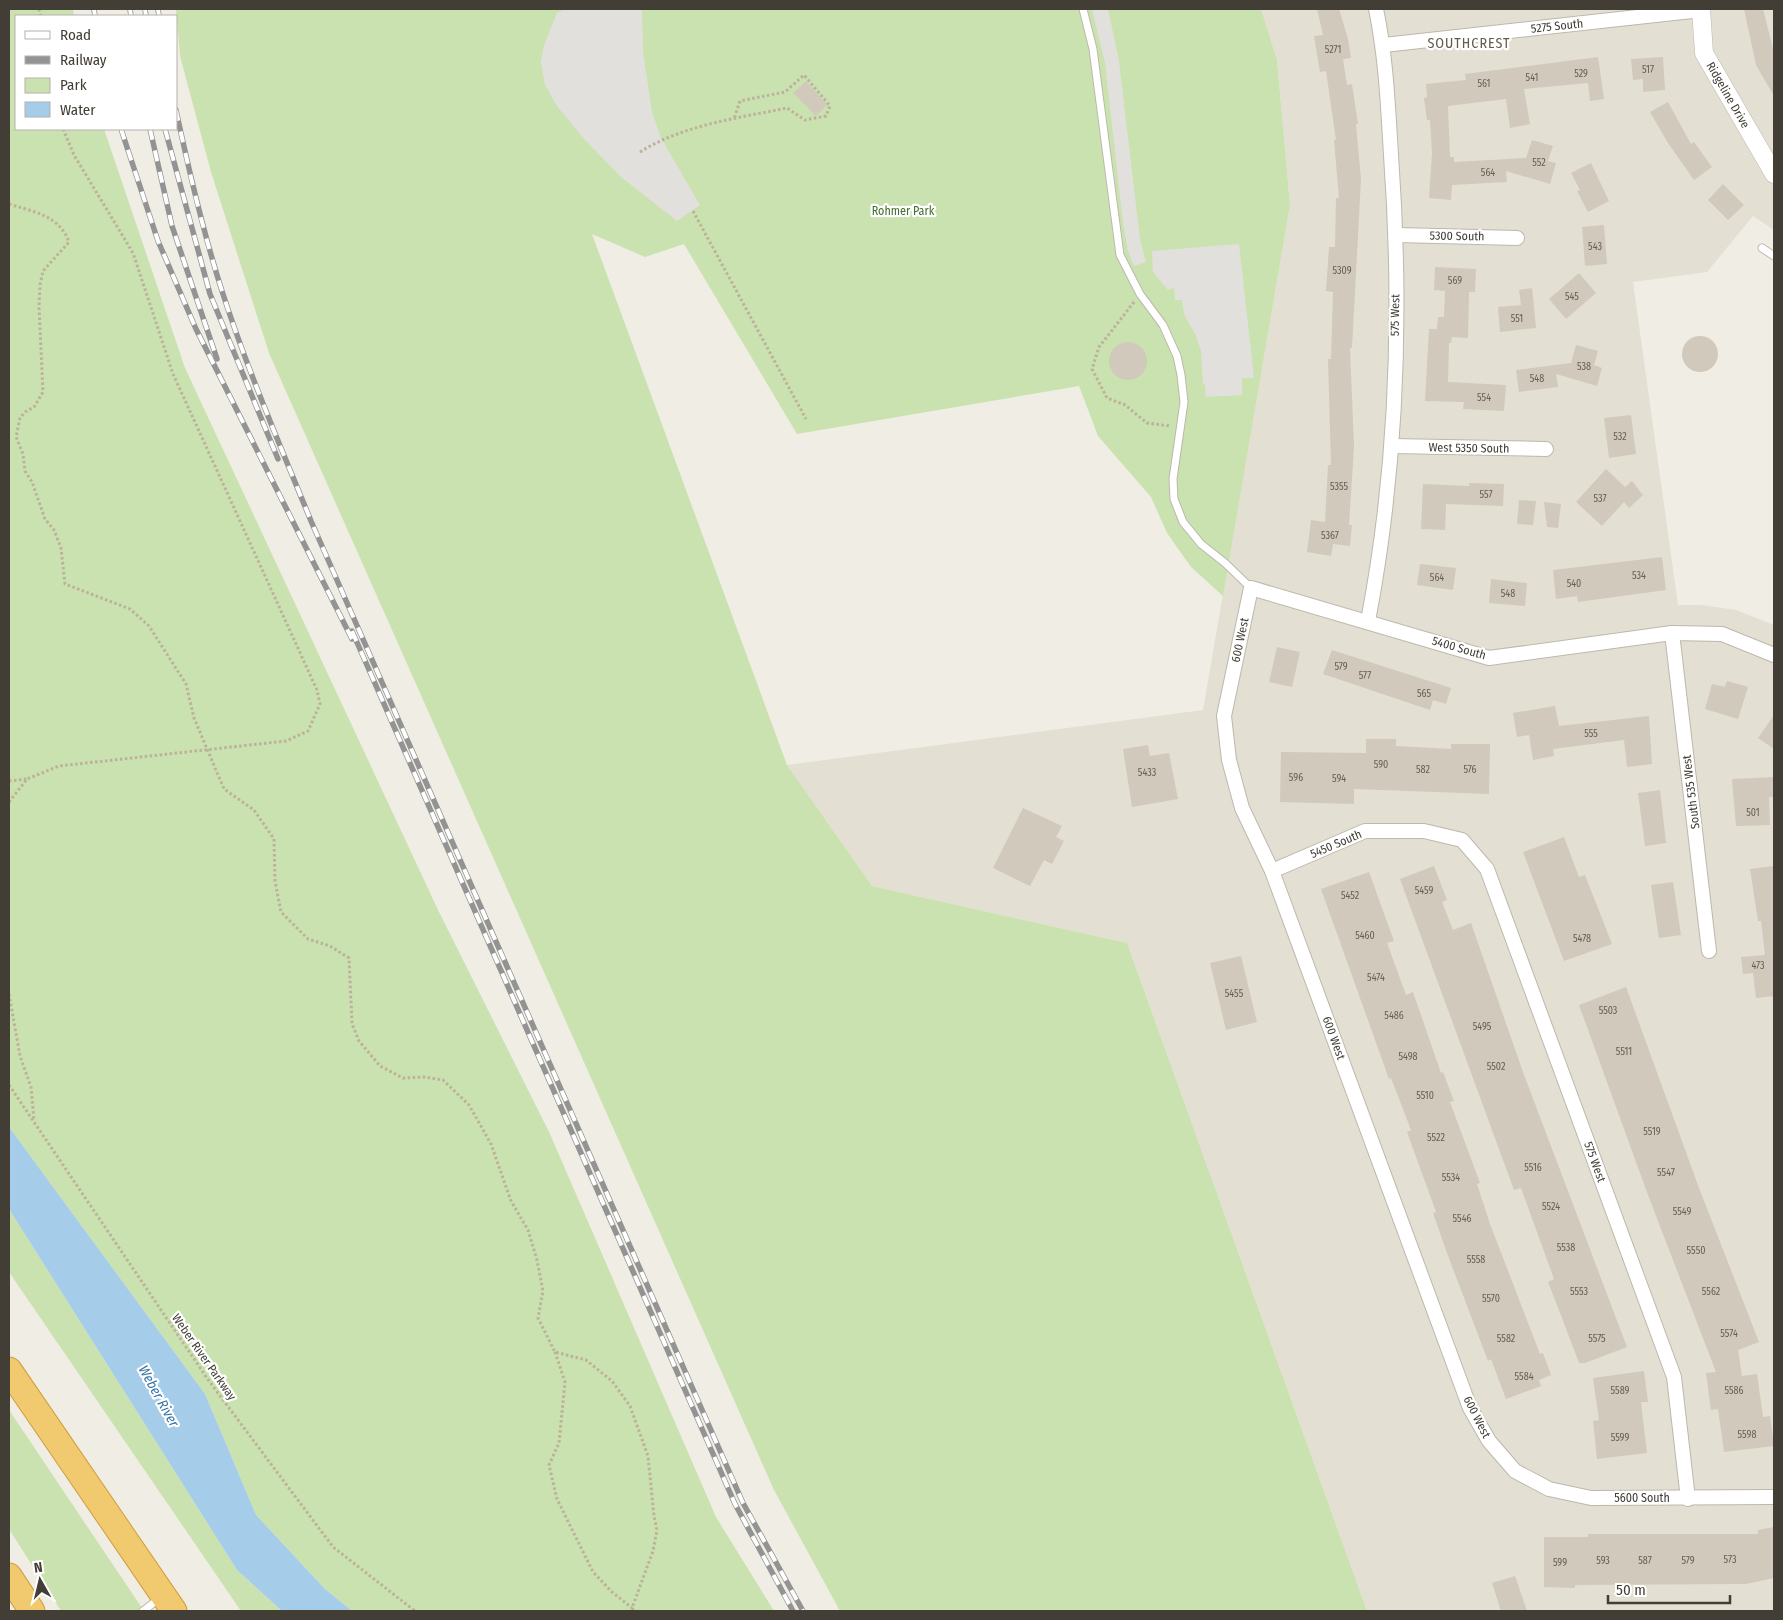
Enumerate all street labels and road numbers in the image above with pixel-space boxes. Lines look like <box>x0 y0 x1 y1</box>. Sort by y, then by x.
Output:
street label: 5275 South <box>1530 16 1584 36</box>
street label: Ridgeline Drive <box>1703 59 1753 131</box>
street label: 5300 South <box>1429 229 1485 243</box>
street label: 575 West <box>1388 294 1402 336</box>
street label: West 5350 South <box>1428 440 1510 456</box>
street label: 600 West <box>1228 616 1252 664</box>
street label: 5400 South <box>1430 634 1488 662</box>
street label: South 535 West <box>1679 754 1702 830</box>
street label: 5450 South <box>1308 827 1364 861</box>
street label: 600 West <box>1320 1014 1348 1062</box>
street label: 575 West <box>1581 1140 1609 1184</box>
street label: Weber River Parkway <box>169 1311 239 1403</box>
street label: 600 West <box>1461 1394 1494 1440</box>
street label: 5600 South <box>1614 1491 1670 1505</box>

